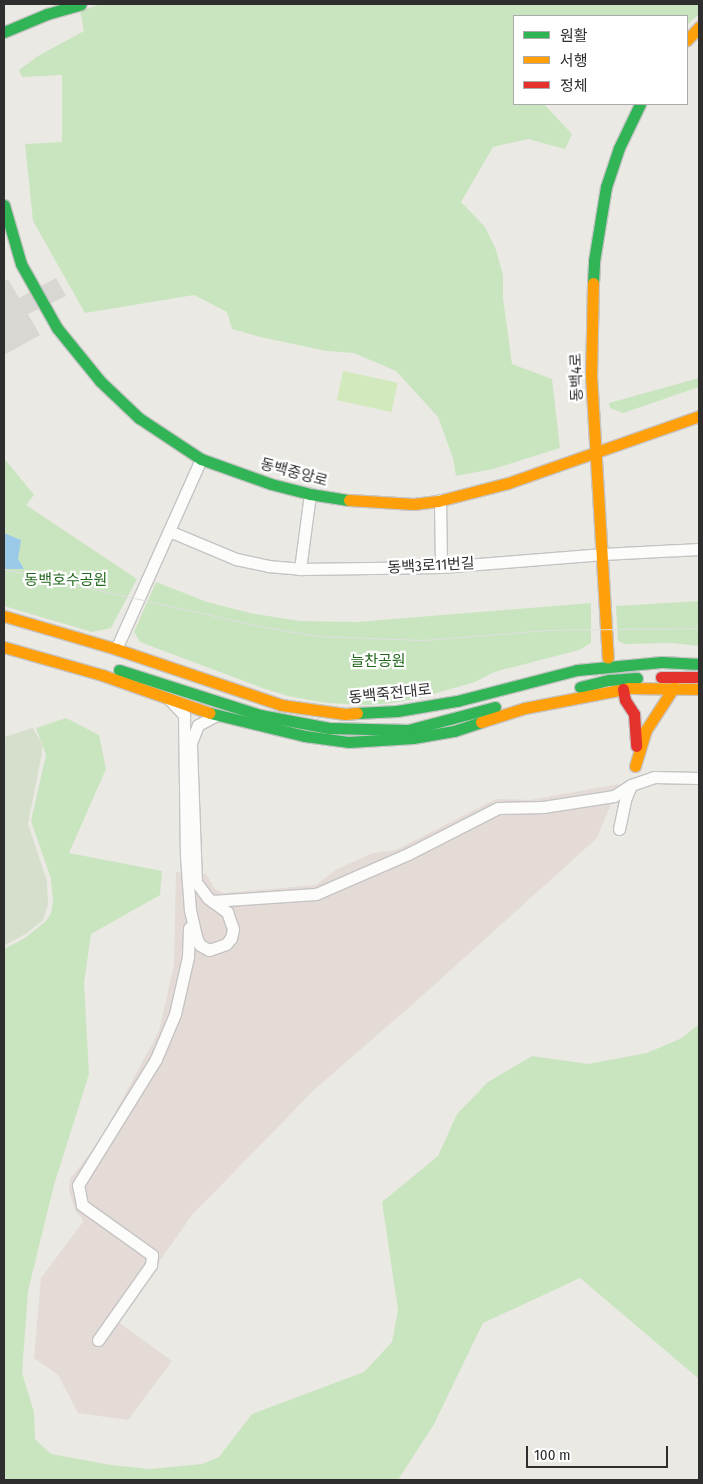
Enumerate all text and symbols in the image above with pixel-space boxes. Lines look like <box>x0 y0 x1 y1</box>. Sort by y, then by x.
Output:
legend <box>513 15 688 105</box>
text: 원활 <box>560 27 588 45</box>
text: 서행 <box>560 52 588 70</box>
text: 정체 <box>560 77 588 95</box>
street label: 동백4로 <box>567 352 587 402</box>
street label: 동백중앙로 <box>258 455 330 491</box>
street label: 동백3로11번길 <box>387 555 475 577</box>
park label: 동백호수공원 <box>25 572 107 590</box>
park label: 늘찬공원 <box>350 653 406 671</box>
street label: 동백죽전대로 <box>348 681 432 707</box>
scale bar <box>528 1436 670 1468</box>
text: 100 m <box>534 1446 571 1464</box>

